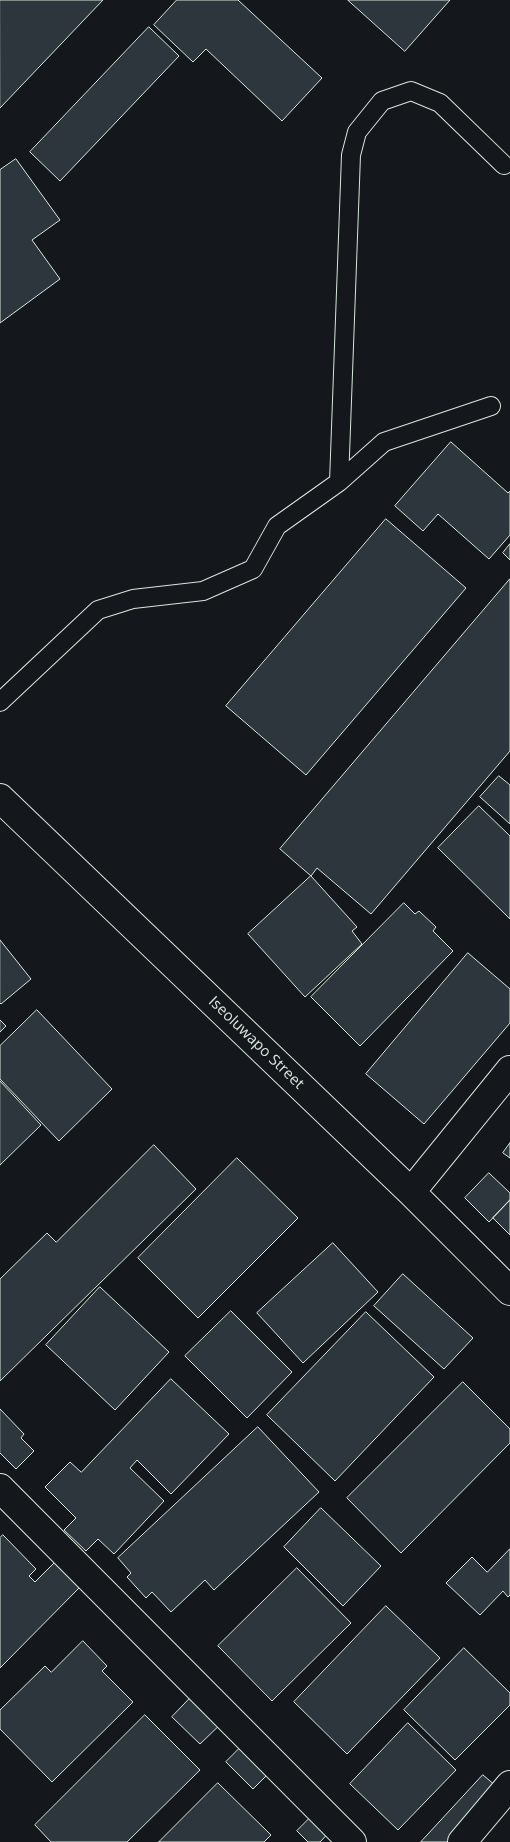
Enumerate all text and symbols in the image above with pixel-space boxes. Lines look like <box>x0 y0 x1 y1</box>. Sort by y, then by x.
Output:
street label: Iseoluwapo Street <box>205 993 307 1093</box>

